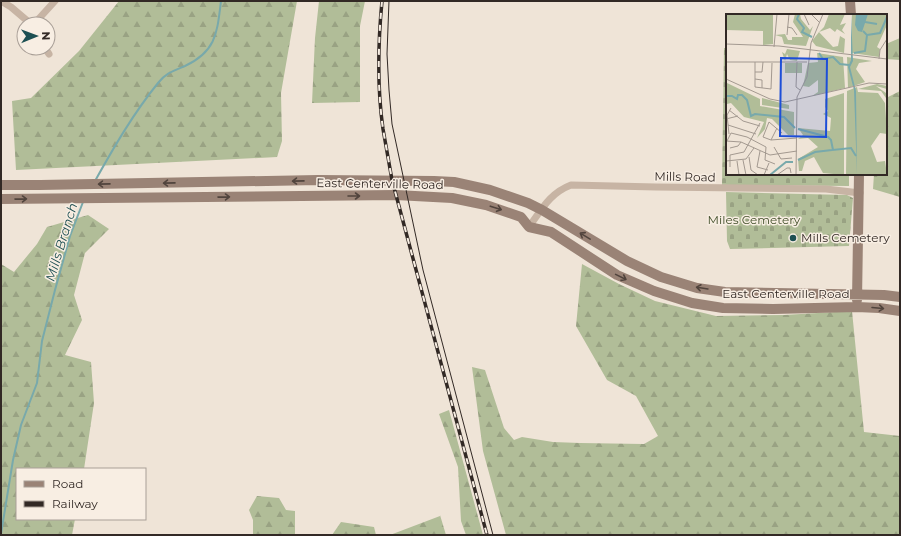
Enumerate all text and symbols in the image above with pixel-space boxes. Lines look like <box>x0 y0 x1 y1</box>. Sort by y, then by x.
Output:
inset map <box>726 14 887 175</box>
north arrow <box>16 16 56 56</box>
text: N <box>39 31 53 40</box>
street label: Mills Road <box>654 168 716 185</box>
street label: East Centerville Road <box>316 175 444 192</box>
one-way arrow <box>292 177 305 184</box>
one-way arrow <box>163 179 176 187</box>
one-way arrow <box>98 180 111 188</box>
one-way arrow <box>347 192 360 200</box>
one-way arrow <box>217 193 230 201</box>
one-way arrow <box>14 195 27 203</box>
water label: Mills Branch <box>41 201 81 283</box>
one-way arrow <box>490 205 502 213</box>
park label: Miles Cemetery <box>708 212 801 227</box>
place label: Mills Cemetery <box>801 230 890 245</box>
one-way arrow <box>579 231 591 239</box>
marker: Mills Cemetery <box>788 233 798 243</box>
one-way arrow <box>614 273 626 281</box>
one-way arrow <box>696 284 709 292</box>
street label: East Centerville Road <box>722 286 850 301</box>
one-way arrow <box>872 305 885 312</box>
legend <box>16 468 146 520</box>
text: Road <box>52 476 83 491</box>
text: Railway <box>52 496 98 511</box>

